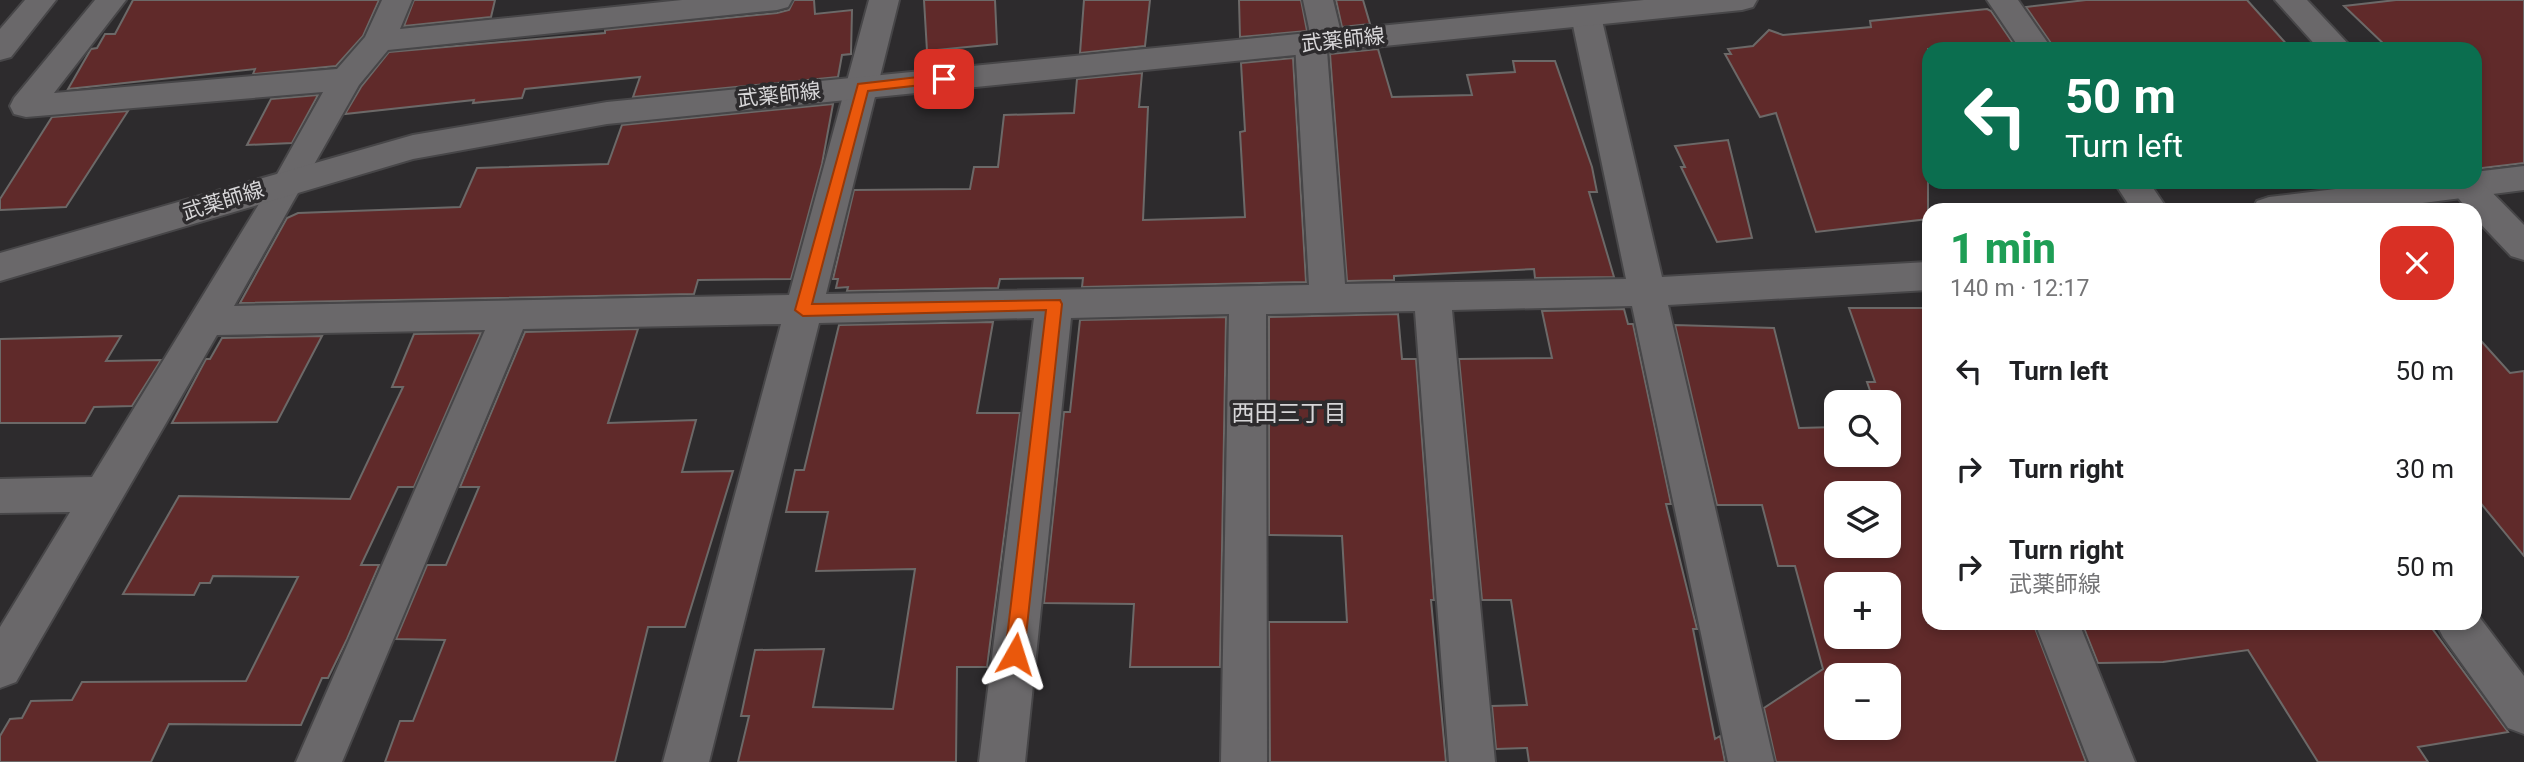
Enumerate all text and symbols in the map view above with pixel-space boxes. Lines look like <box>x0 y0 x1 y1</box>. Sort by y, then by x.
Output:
street label: 武薬師線 <box>1300 24 1386 56</box>
pin <box>914 49 974 109</box>
icon: arrive <box>925 60 963 98</box>
text: 50 m <box>2065 68 2176 125</box>
icon: left <box>1950 70 2041 161</box>
street label: 武薬師線 <box>736 79 822 111</box>
text: Turn left <box>2065 127 2183 165</box>
street label: 武薬師線 <box>179 177 267 225</box>
text: 1 min <box>1950 224 2056 273</box>
button: close <box>2380 226 2454 300</box>
text: 140 m · 12:17 <box>1950 275 2089 302</box>
icon: left <box>1950 352 1988 390</box>
text: Turn left <box>2009 356 2108 386</box>
text: 50 m <box>2396 356 2454 386</box>
map controls <box>1824 390 1901 740</box>
button: search <box>1824 390 1901 467</box>
district label: 西田三丁目 <box>1232 400 1347 427</box>
icon: right <box>1950 450 1988 488</box>
text: Turn right <box>2009 454 2124 484</box>
text: 30 m <box>2396 454 2454 484</box>
button: layers <box>1824 481 1901 558</box>
text: Turn right <box>2009 535 2124 565</box>
icon: right <box>1950 548 1988 586</box>
text: 50 m <box>2396 552 2454 582</box>
text: 武薬師線 <box>2009 571 2101 598</box>
button: + <box>1824 572 1901 649</box>
position arrow <box>978 617 1052 691</box>
button: − <box>1824 663 1901 740</box>

